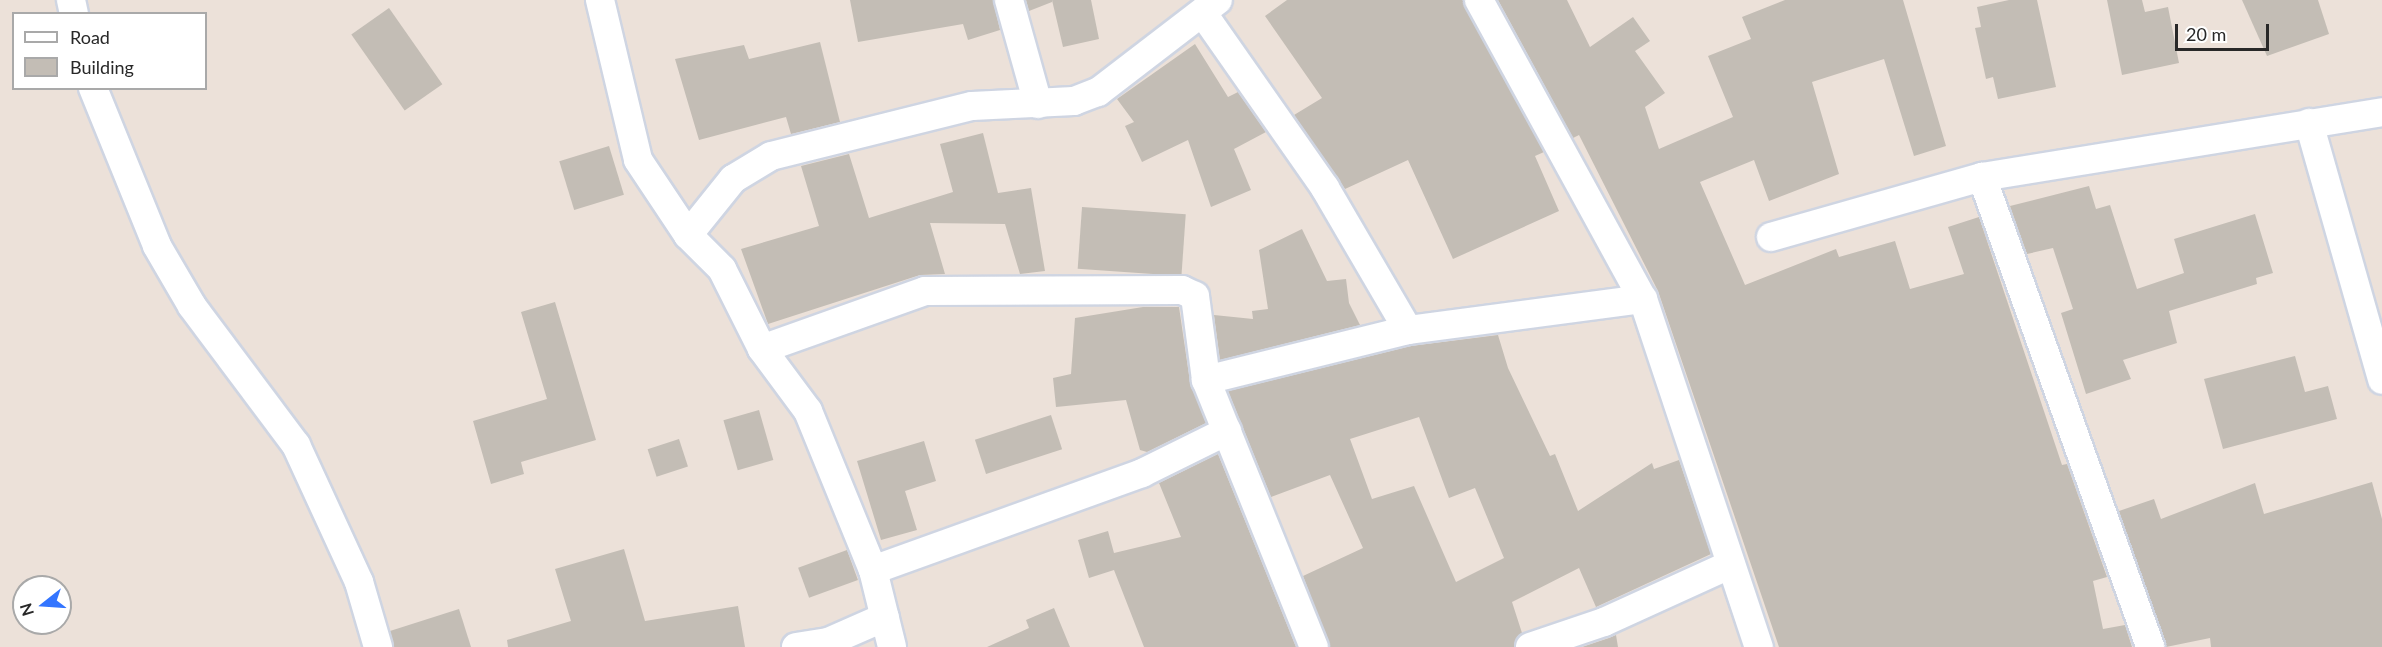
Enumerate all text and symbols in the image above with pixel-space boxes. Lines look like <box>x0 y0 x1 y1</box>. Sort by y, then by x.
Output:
legend <box>12 12 207 90</box>
scale bar <box>2178 12 2272 50</box>
text: 20 m <box>2186 23 2226 45</box>
text: Road <box>70 26 110 48</box>
text: Building <box>70 56 134 78</box>
north arrow <box>12 575 72 635</box>
text: N <box>15 601 37 619</box>

